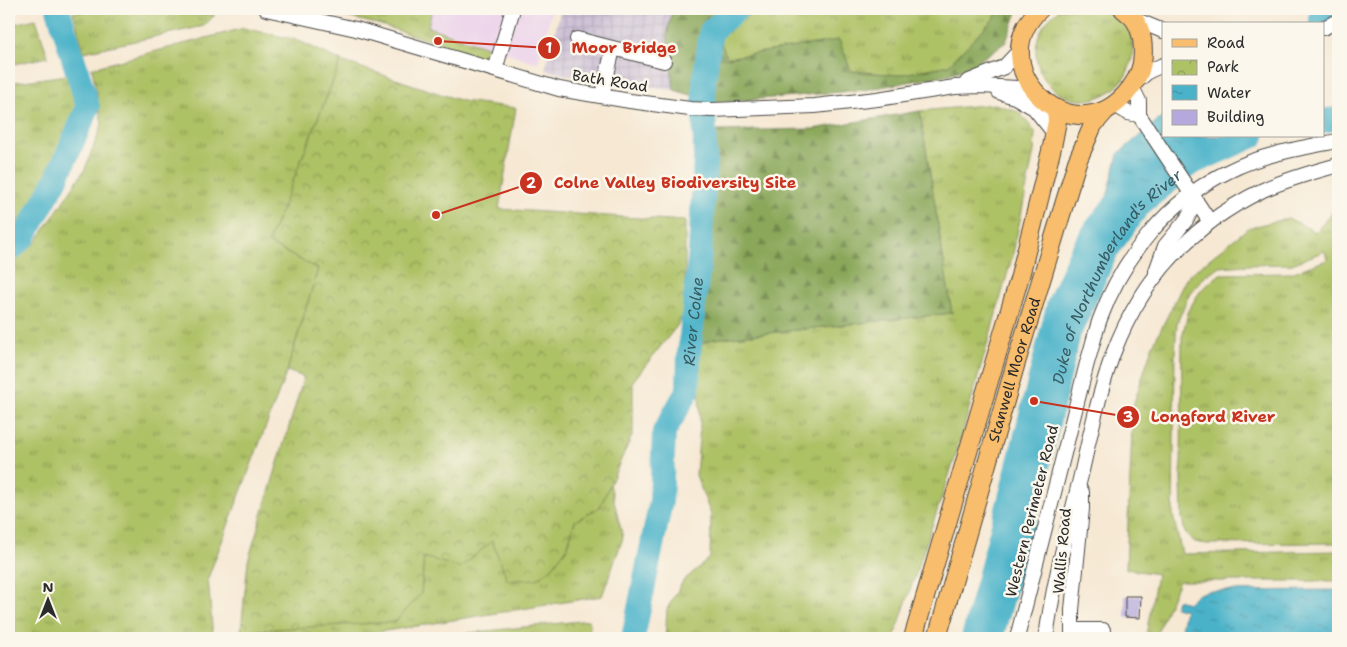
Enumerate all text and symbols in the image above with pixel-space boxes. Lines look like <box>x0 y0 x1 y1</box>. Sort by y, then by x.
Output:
legend <box>1162 22 1324 138</box>
callout: Moor Bridge <box>536 32 686 63</box>
text: Road <box>1207 33 1245 53</box>
text: Moor Bridge <box>571 37 677 58</box>
text: 1 <box>546 38 553 58</box>
text: Park <box>1207 57 1239 77</box>
street label: Bath Road <box>571 65 650 97</box>
text: Water <box>1207 83 1251 103</box>
text: Building <box>1207 107 1264 127</box>
water label: Duke of Northumberland's River <box>1047 164 1187 386</box>
callout: Colne Valley Biodiversity Site <box>519 167 807 198</box>
text: Colne Valley Biodiversity Site <box>554 172 797 193</box>
text: 2 <box>526 173 537 193</box>
water label: River Colne <box>679 276 708 366</box>
street label: Stanwell Moor Road <box>984 294 1045 445</box>
callout: Longford River <box>1116 401 1285 432</box>
text: Longford River <box>1151 406 1276 427</box>
text: 3 <box>1123 407 1133 427</box>
street label: Western Perimeter Road <box>1001 422 1063 599</box>
street label: Wallis Road <box>1048 507 1076 595</box>
north arrow <box>22 574 72 624</box>
text: N <box>42 578 54 596</box>

